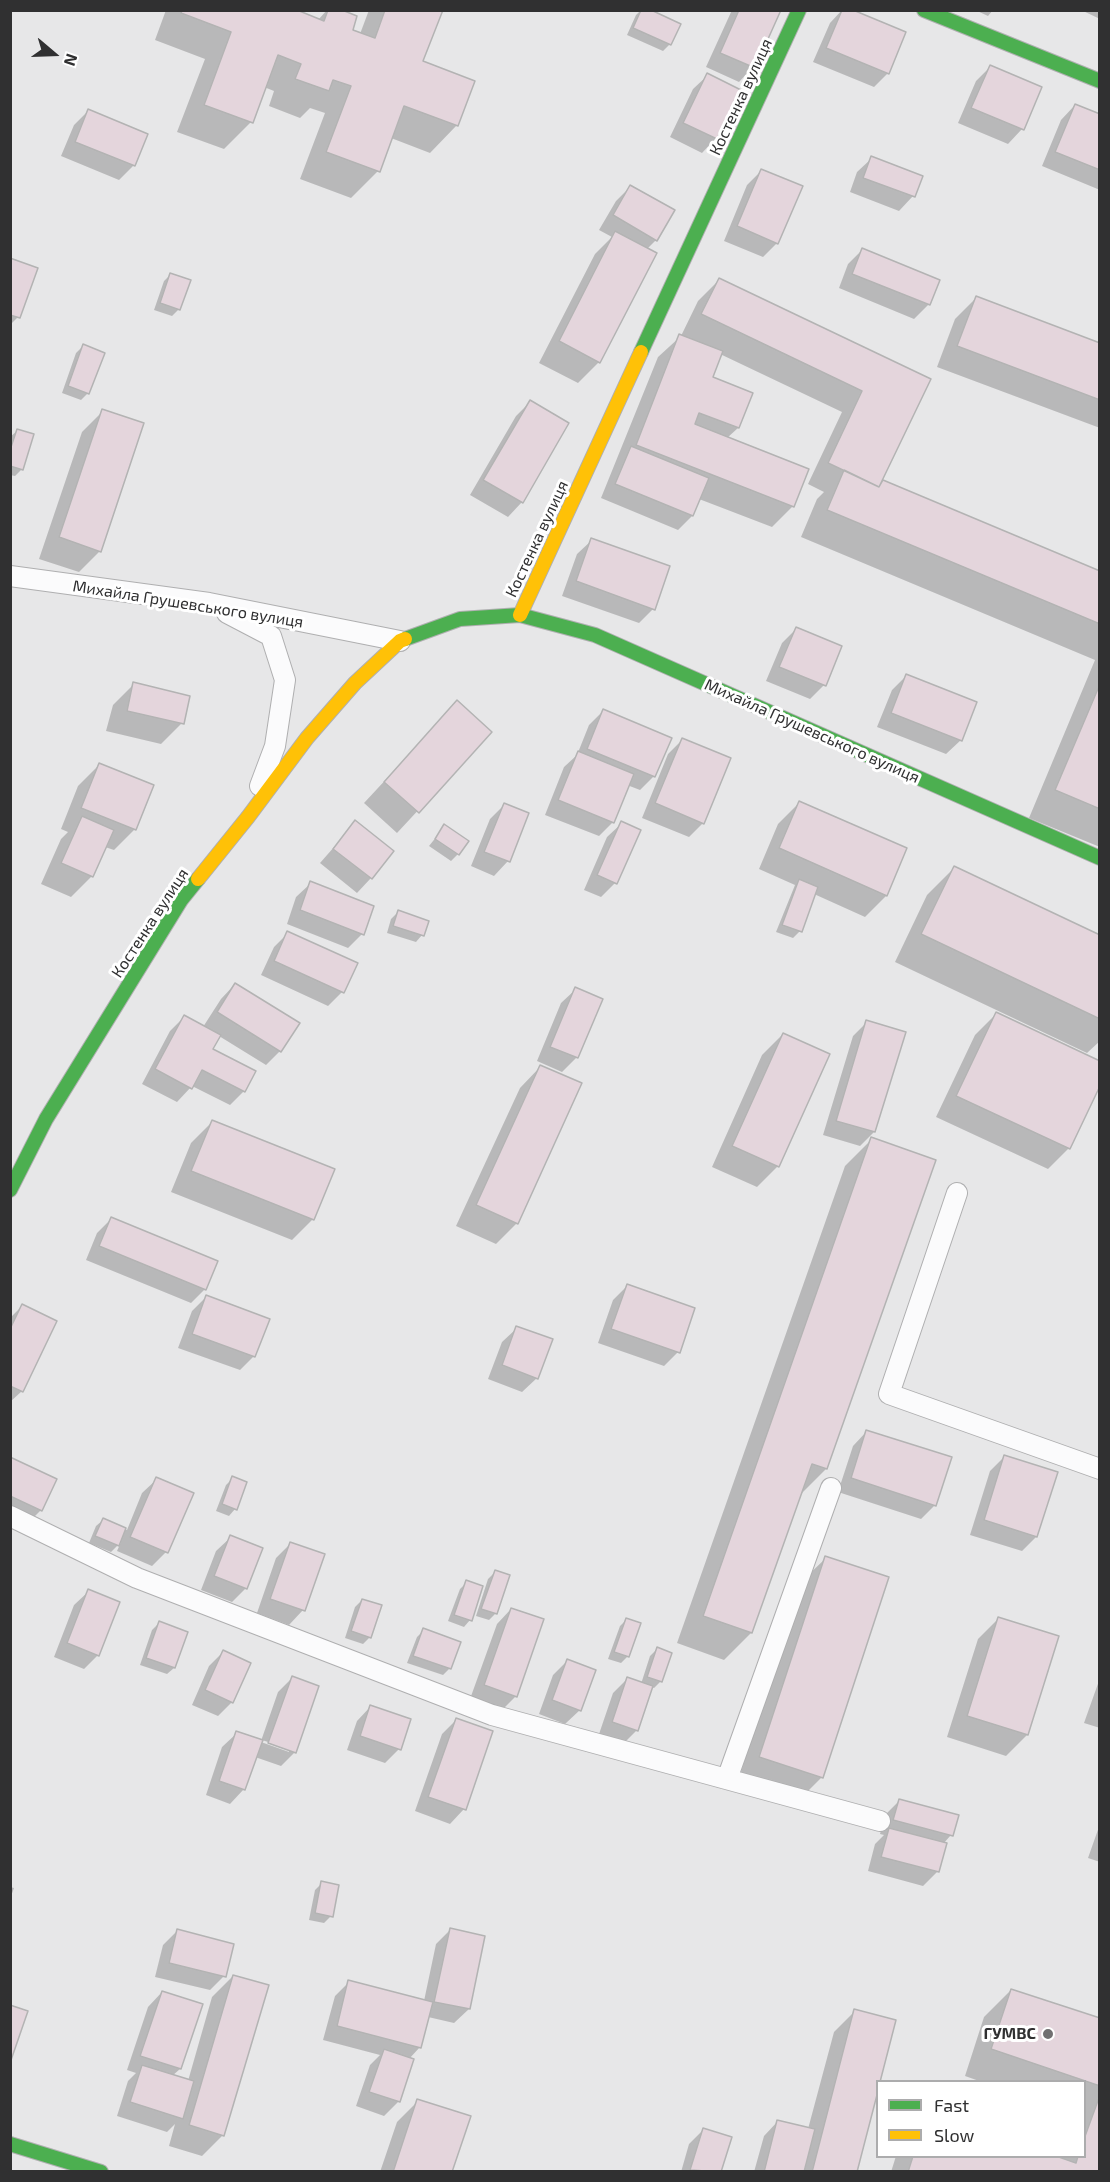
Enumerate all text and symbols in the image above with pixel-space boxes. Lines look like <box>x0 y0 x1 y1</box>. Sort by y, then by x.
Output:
north arrow <box>24 24 84 84</box>
street label: Костенка вулиця <box>706 36 776 158</box>
text: N <box>61 51 82 69</box>
street label: Костенка вулиця <box>502 478 572 600</box>
street label: Михайла Грушевського вулиця <box>71 576 305 632</box>
street label: Михайла Грушевського вулиця <box>701 675 923 787</box>
street label: Костенка вулиця <box>108 865 192 981</box>
place label: ГУМВС <box>984 2024 1036 2044</box>
marker: ГУМВС <box>1041 2027 1055 2041</box>
legend <box>876 2080 1086 2158</box>
text: Fast <box>934 2094 969 2116</box>
text: Slow <box>934 2124 974 2146</box>

